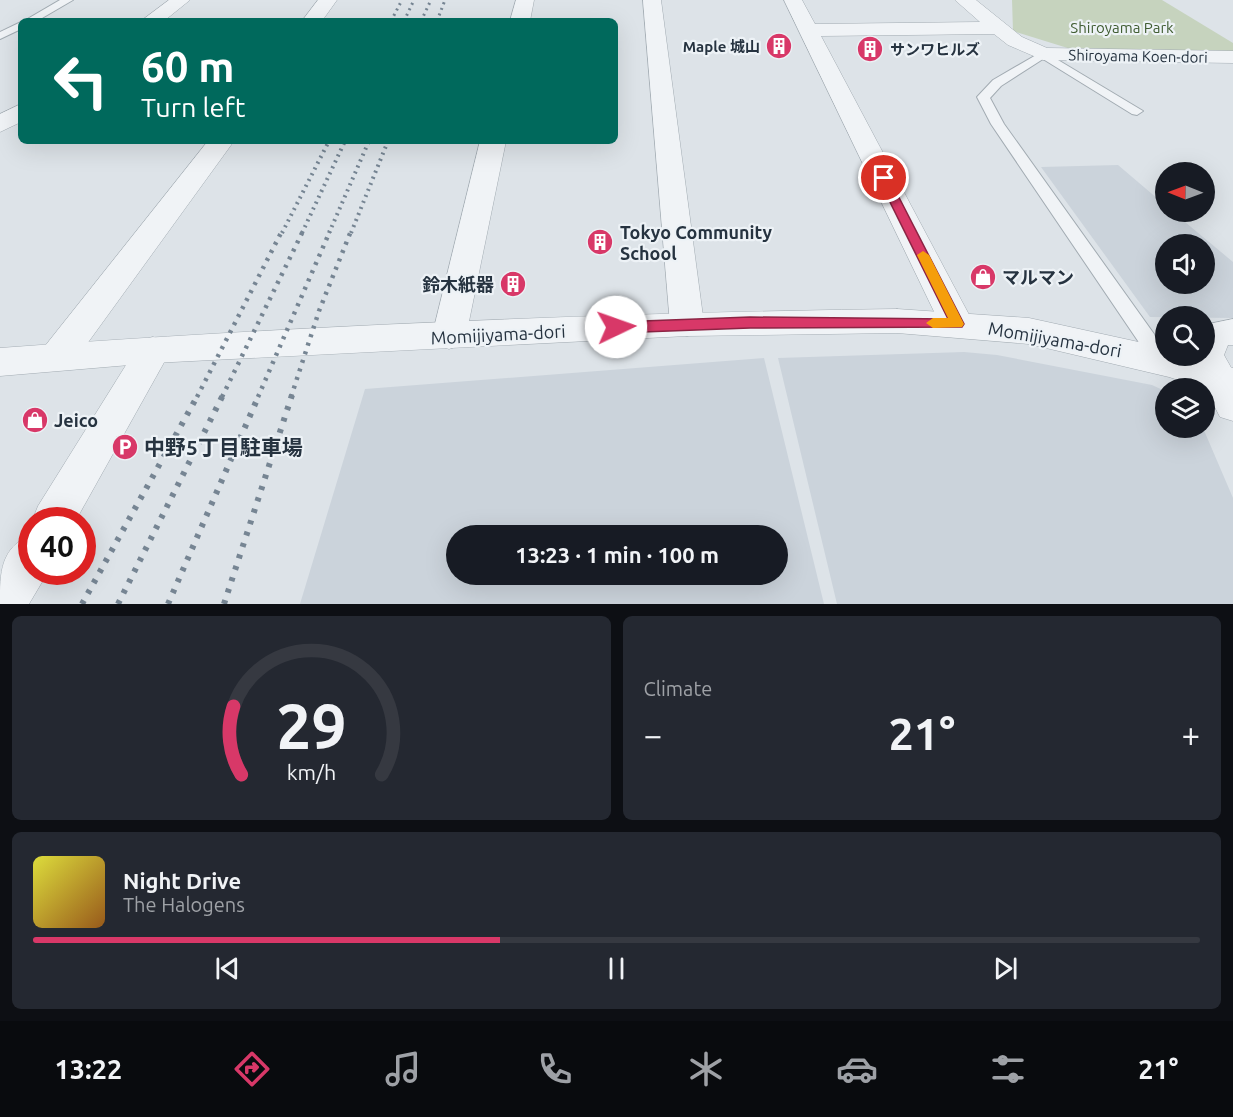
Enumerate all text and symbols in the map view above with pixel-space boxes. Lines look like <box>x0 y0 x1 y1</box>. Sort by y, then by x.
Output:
park label: Shiroyama Park <box>1070 19 1174 36</box>
building icon: Maple 城山 <box>764 31 794 61</box>
building icon: サンワヒルズ <box>855 34 885 64</box>
place label: Maple 城山 <box>683 38 760 55</box>
place label: サンワヒルズ <box>890 41 980 58</box>
icon: left <box>42 42 120 120</box>
text: 60 m <box>141 43 235 90</box>
street label: Shiroyama Koen-dori <box>1068 46 1208 66</box>
text: Turn left <box>141 92 245 122</box>
pin <box>858 152 909 203</box>
icon: arrive <box>867 161 900 194</box>
north arrow <box>1155 162 1215 222</box>
map controls <box>1155 162 1215 438</box>
place label: Tokyo Community School <box>620 222 772 263</box>
building icon: Tokyo Community School <box>585 227 615 257</box>
button: sound <box>1155 234 1215 294</box>
shop icon: マルマン <box>968 262 998 292</box>
place label: マルマン <box>1002 267 1074 287</box>
building icon: 鈴木紙器 <box>498 269 528 299</box>
place label: 鈴木紙器 <box>422 274 494 294</box>
position arrow <box>584 295 648 359</box>
button: search <box>1155 306 1215 366</box>
street label: Momijiyama-dori <box>987 317 1123 361</box>
street label: Momijiyama-dori <box>430 320 566 348</box>
button: layers <box>1155 378 1215 438</box>
shop icon: Jeico <box>20 405 50 435</box>
place label: Jeico <box>54 410 98 430</box>
parking icon: 中野5丁目駐車場 <box>110 432 140 462</box>
place label: 中野5丁目駐車場 <box>144 435 303 459</box>
speed limit sign: 40 <box>18 507 96 585</box>
text: 13:23 · 1 min · 100 m <box>515 542 719 567</box>
text: Climate <box>644 677 712 700</box>
text: 29 <box>276 691 346 761</box>
text: 21° <box>888 708 955 759</box>
text: − <box>644 716 662 753</box>
text: + <box>1181 716 1200 753</box>
text: km/h <box>286 760 336 784</box>
text: Night Drive <box>123 868 241 893</box>
text: The Halogens <box>123 893 245 916</box>
icon: previous <box>211 952 244 985</box>
icon: pause <box>600 952 633 985</box>
icon: next <box>989 952 1022 985</box>
icon: directions <box>231 1048 273 1090</box>
icon: music <box>382 1048 424 1090</box>
icon: phone <box>534 1048 576 1090</box>
icon: climate <box>685 1048 727 1090</box>
icon: car <box>836 1048 878 1090</box>
icon: filters <box>987 1048 1029 1090</box>
text: 13:22 <box>55 1054 122 1084</box>
text: 21° <box>1138 1054 1178 1084</box>

